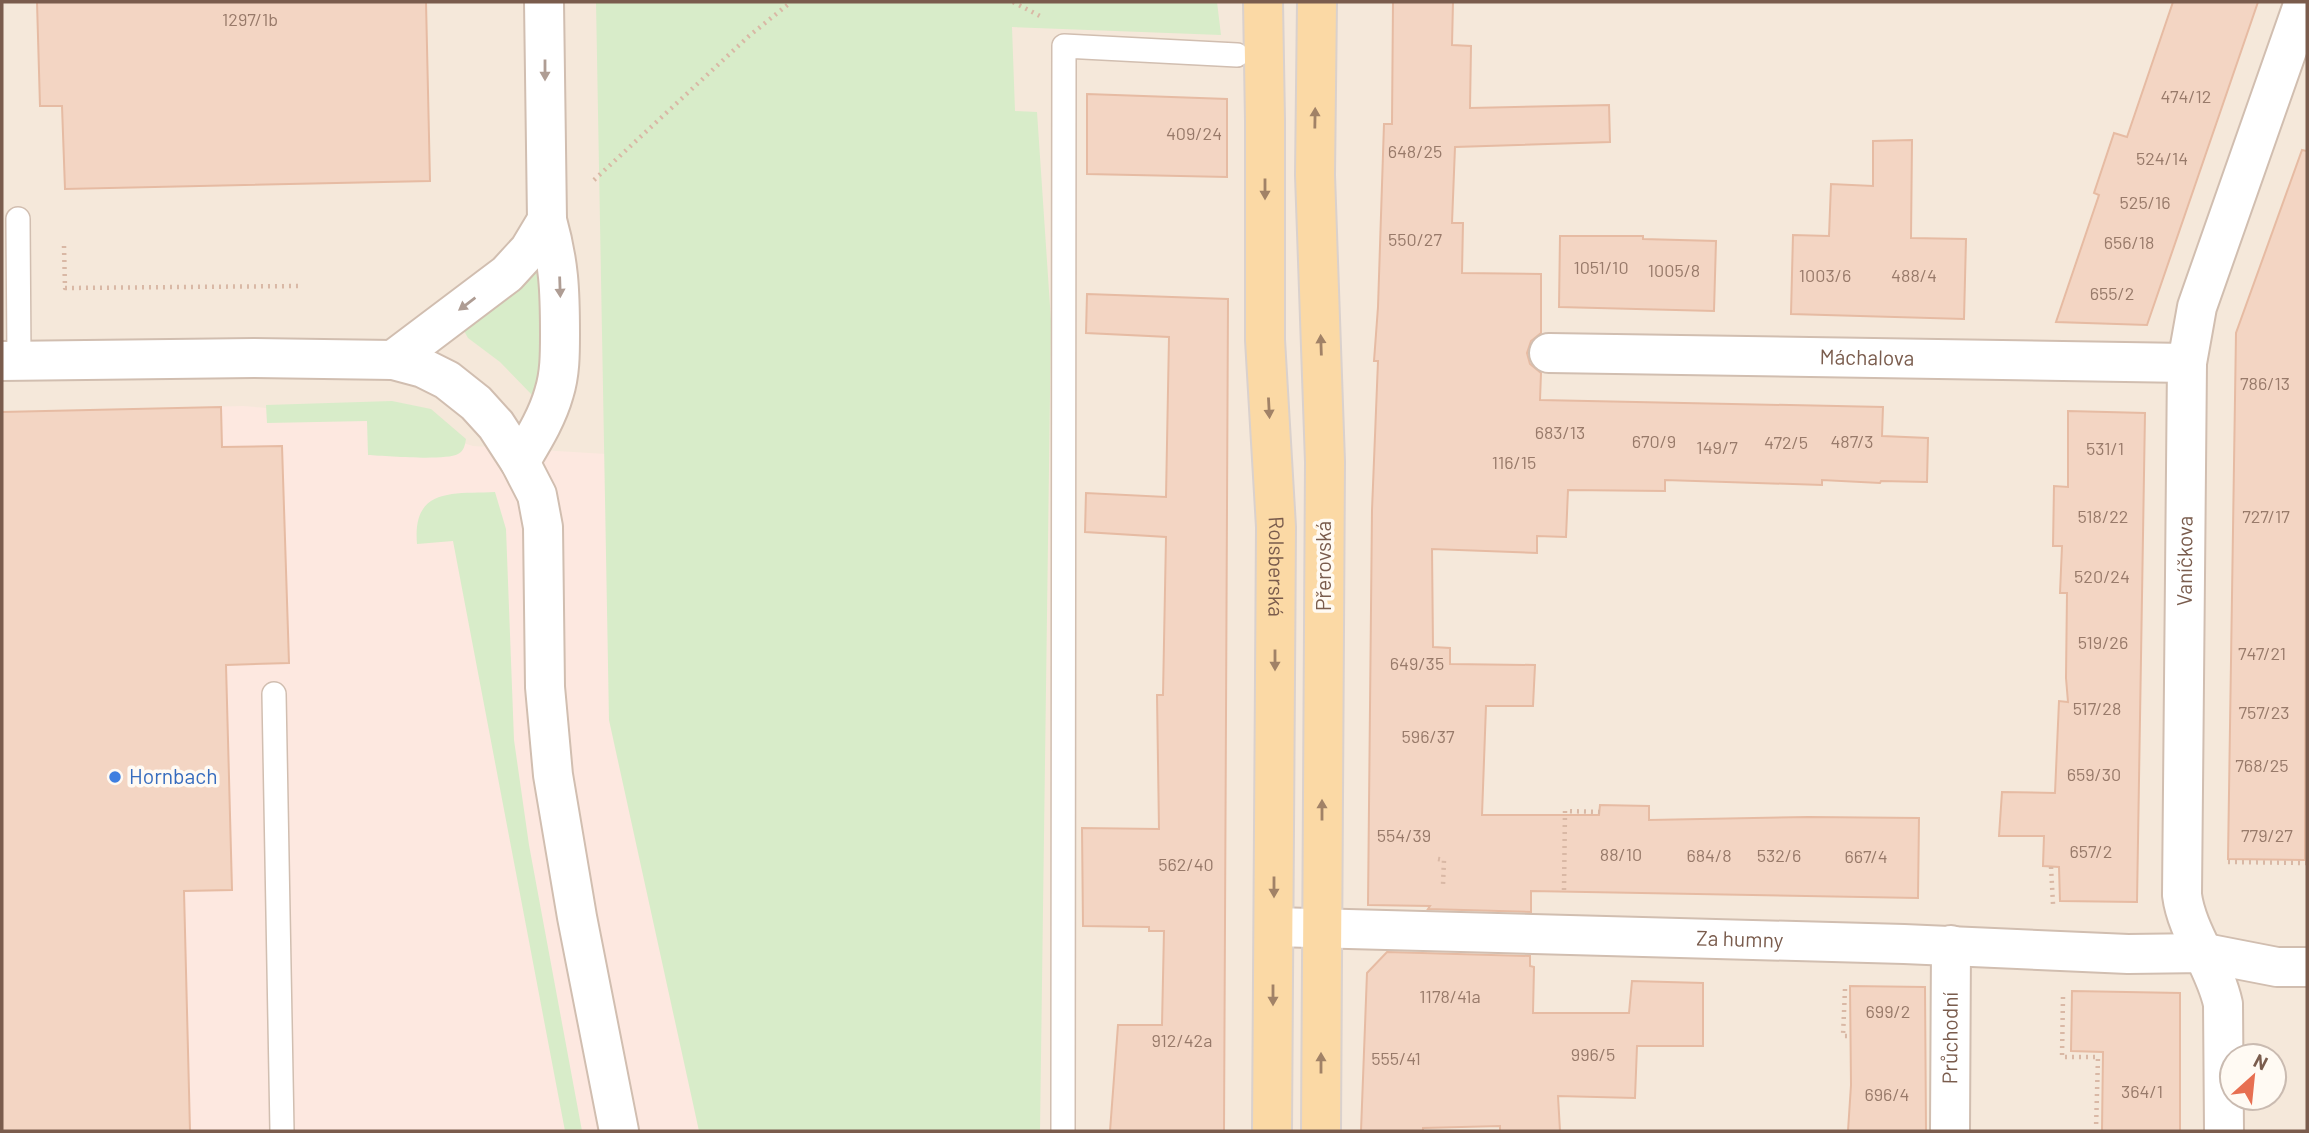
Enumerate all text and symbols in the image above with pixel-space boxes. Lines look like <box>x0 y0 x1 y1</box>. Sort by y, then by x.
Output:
house number: 1297/1b <box>222 8 278 30</box>
one-way arrow <box>540 59 551 81</box>
house number: 474/12 <box>2161 85 2211 107</box>
one-way arrow <box>1309 106 1321 128</box>
house number: 409/24 <box>1166 122 1222 144</box>
house number: 648/25 <box>1388 140 1442 162</box>
house number: 524/14 <box>2136 147 2188 169</box>
one-way arrow <box>1259 178 1271 200</box>
house number: 525/16 <box>2120 191 2170 213</box>
house number: 550/27 <box>1388 228 1442 250</box>
house number: 656/18 <box>2104 231 2154 253</box>
house number: 1051/10 <box>1573 256 1629 278</box>
house number: 1005/8 <box>1648 259 1700 281</box>
house number: 1003/6 <box>1799 264 1851 286</box>
house number: 488/4 <box>1891 264 1937 286</box>
one-way arrow <box>554 276 565 298</box>
house number: 655/2 <box>2090 282 2134 304</box>
one-way arrow <box>458 297 476 311</box>
one-way arrow <box>1315 334 1326 356</box>
street label: Máchalova <box>1819 343 1915 370</box>
house number: 786/13 <box>2240 372 2290 394</box>
one-way arrow <box>1264 397 1275 419</box>
house number: 683/13 <box>1535 421 1585 443</box>
house number: 670/9 <box>1632 430 1676 452</box>
house number: 487/3 <box>1830 430 1874 452</box>
house number: 472/5 <box>1764 431 1808 453</box>
house number: 149/7 <box>1696 436 1738 458</box>
house number: 531/1 <box>2086 437 2124 459</box>
house number: 116/15 <box>1492 451 1536 473</box>
house number: 518/22 <box>2078 505 2128 527</box>
house number: 727/17 <box>2242 505 2290 527</box>
street label: Rolsberská <box>1264 516 1290 617</box>
street label: Vaníčkova <box>2171 516 2197 606</box>
street label: Přerovská <box>1310 521 1335 611</box>
house number: 520/24 <box>2074 565 2130 587</box>
house number: 519/26 <box>2078 631 2128 653</box>
house number: 747/21 <box>2238 642 2286 664</box>
one-way arrow <box>1269 649 1281 671</box>
house number: 649/35 <box>1390 652 1444 674</box>
house number: 517/28 <box>2073 697 2121 719</box>
house number: 757/23 <box>2238 701 2290 723</box>
house number: 596/37 <box>1402 725 1455 747</box>
house number: 768/25 <box>2235 754 2289 776</box>
place label: Hornbach <box>129 763 218 788</box>
house number: 659/30 <box>2067 763 2121 785</box>
marker: Hornbach <box>107 769 123 785</box>
one-way arrow <box>1316 799 1328 821</box>
house number: 554/39 <box>1377 824 1431 846</box>
house number: 779/27 <box>2241 824 2293 846</box>
house number: 657/2 <box>2070 840 2112 862</box>
house number: 88/10 <box>1600 843 1642 865</box>
house number: 684/8 <box>1686 844 1732 866</box>
house number: 532/6 <box>1757 844 1801 866</box>
house number: 667/4 <box>1844 845 1888 867</box>
house number: 562/40 <box>1158 853 1214 875</box>
one-way arrow <box>1268 877 1280 899</box>
street label: Za humny <box>1696 924 1784 952</box>
one-way arrow <box>1267 984 1279 1006</box>
house number: 1178/41a <box>1419 985 1481 1007</box>
street label: Průchodní <box>1936 991 1962 1084</box>
house number: 699/2 <box>1866 1000 1910 1022</box>
house number: 912/42a <box>1152 1029 1212 1051</box>
north arrow <box>2218 1042 2288 1112</box>
house number: 996/5 <box>1571 1043 1615 1065</box>
house number: 555/41 <box>1371 1047 1421 1069</box>
text: N <box>2250 1048 2272 1075</box>
one-way arrow <box>1315 1052 1327 1074</box>
house number: 364/1 <box>2121 1080 2163 1102</box>
house number: 696/4 <box>1864 1083 1910 1105</box>

